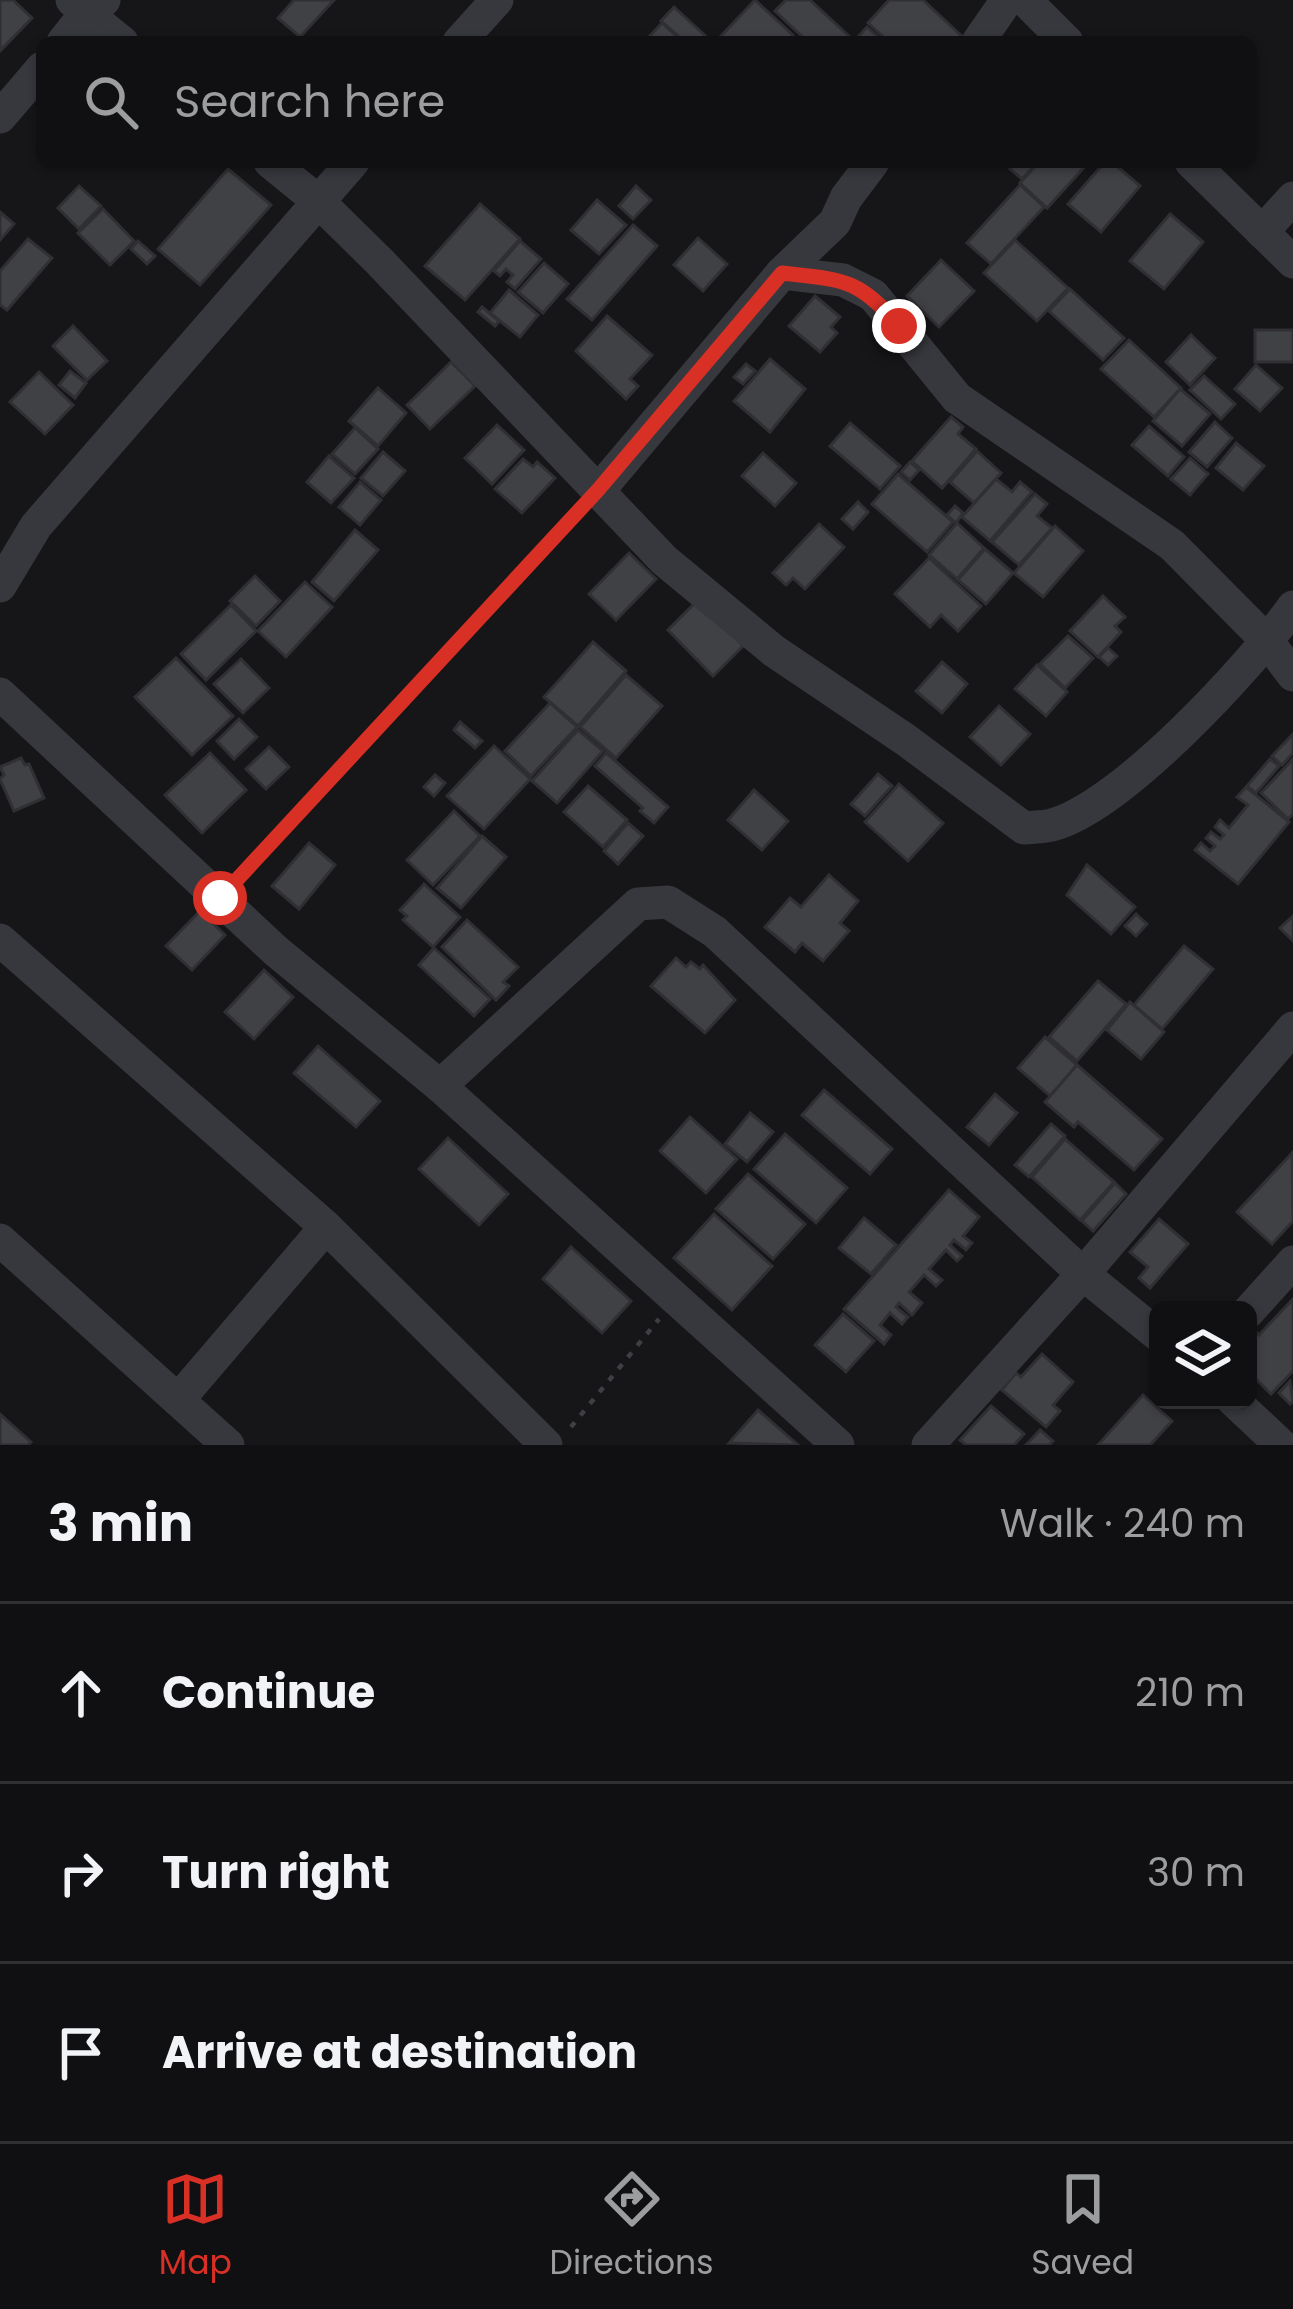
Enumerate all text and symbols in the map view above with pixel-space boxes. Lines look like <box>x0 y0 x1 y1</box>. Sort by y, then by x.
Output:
search box <box>36 36 1257 168</box>
icon: search <box>78 69 144 135</box>
text: Search here <box>174 70 445 133</box>
route end <box>872 299 926 353</box>
route start <box>193 871 247 925</box>
map controls <box>1149 1301 1257 1409</box>
button: layers <box>1149 1301 1257 1409</box>
text: 3 min <box>48 1487 193 1559</box>
text: Walk · 240 m <box>1000 1496 1245 1551</box>
icon: ahead <box>48 1660 114 1726</box>
text: Continue <box>162 1661 375 1724</box>
text: 210 m <box>1135 1665 1245 1720</box>
icon: right <box>48 1840 114 1906</box>
text: Turn right <box>162 1841 390 1904</box>
text: 30 m <box>1147 1845 1245 1900</box>
icon: arrive <box>48 2020 114 2086</box>
text: Arrive at destination <box>162 2021 637 2084</box>
tab: Map <box>159 2166 232 2288</box>
tab: Directions <box>550 2166 713 2288</box>
tab: Saved <box>1031 2166 1134 2288</box>

